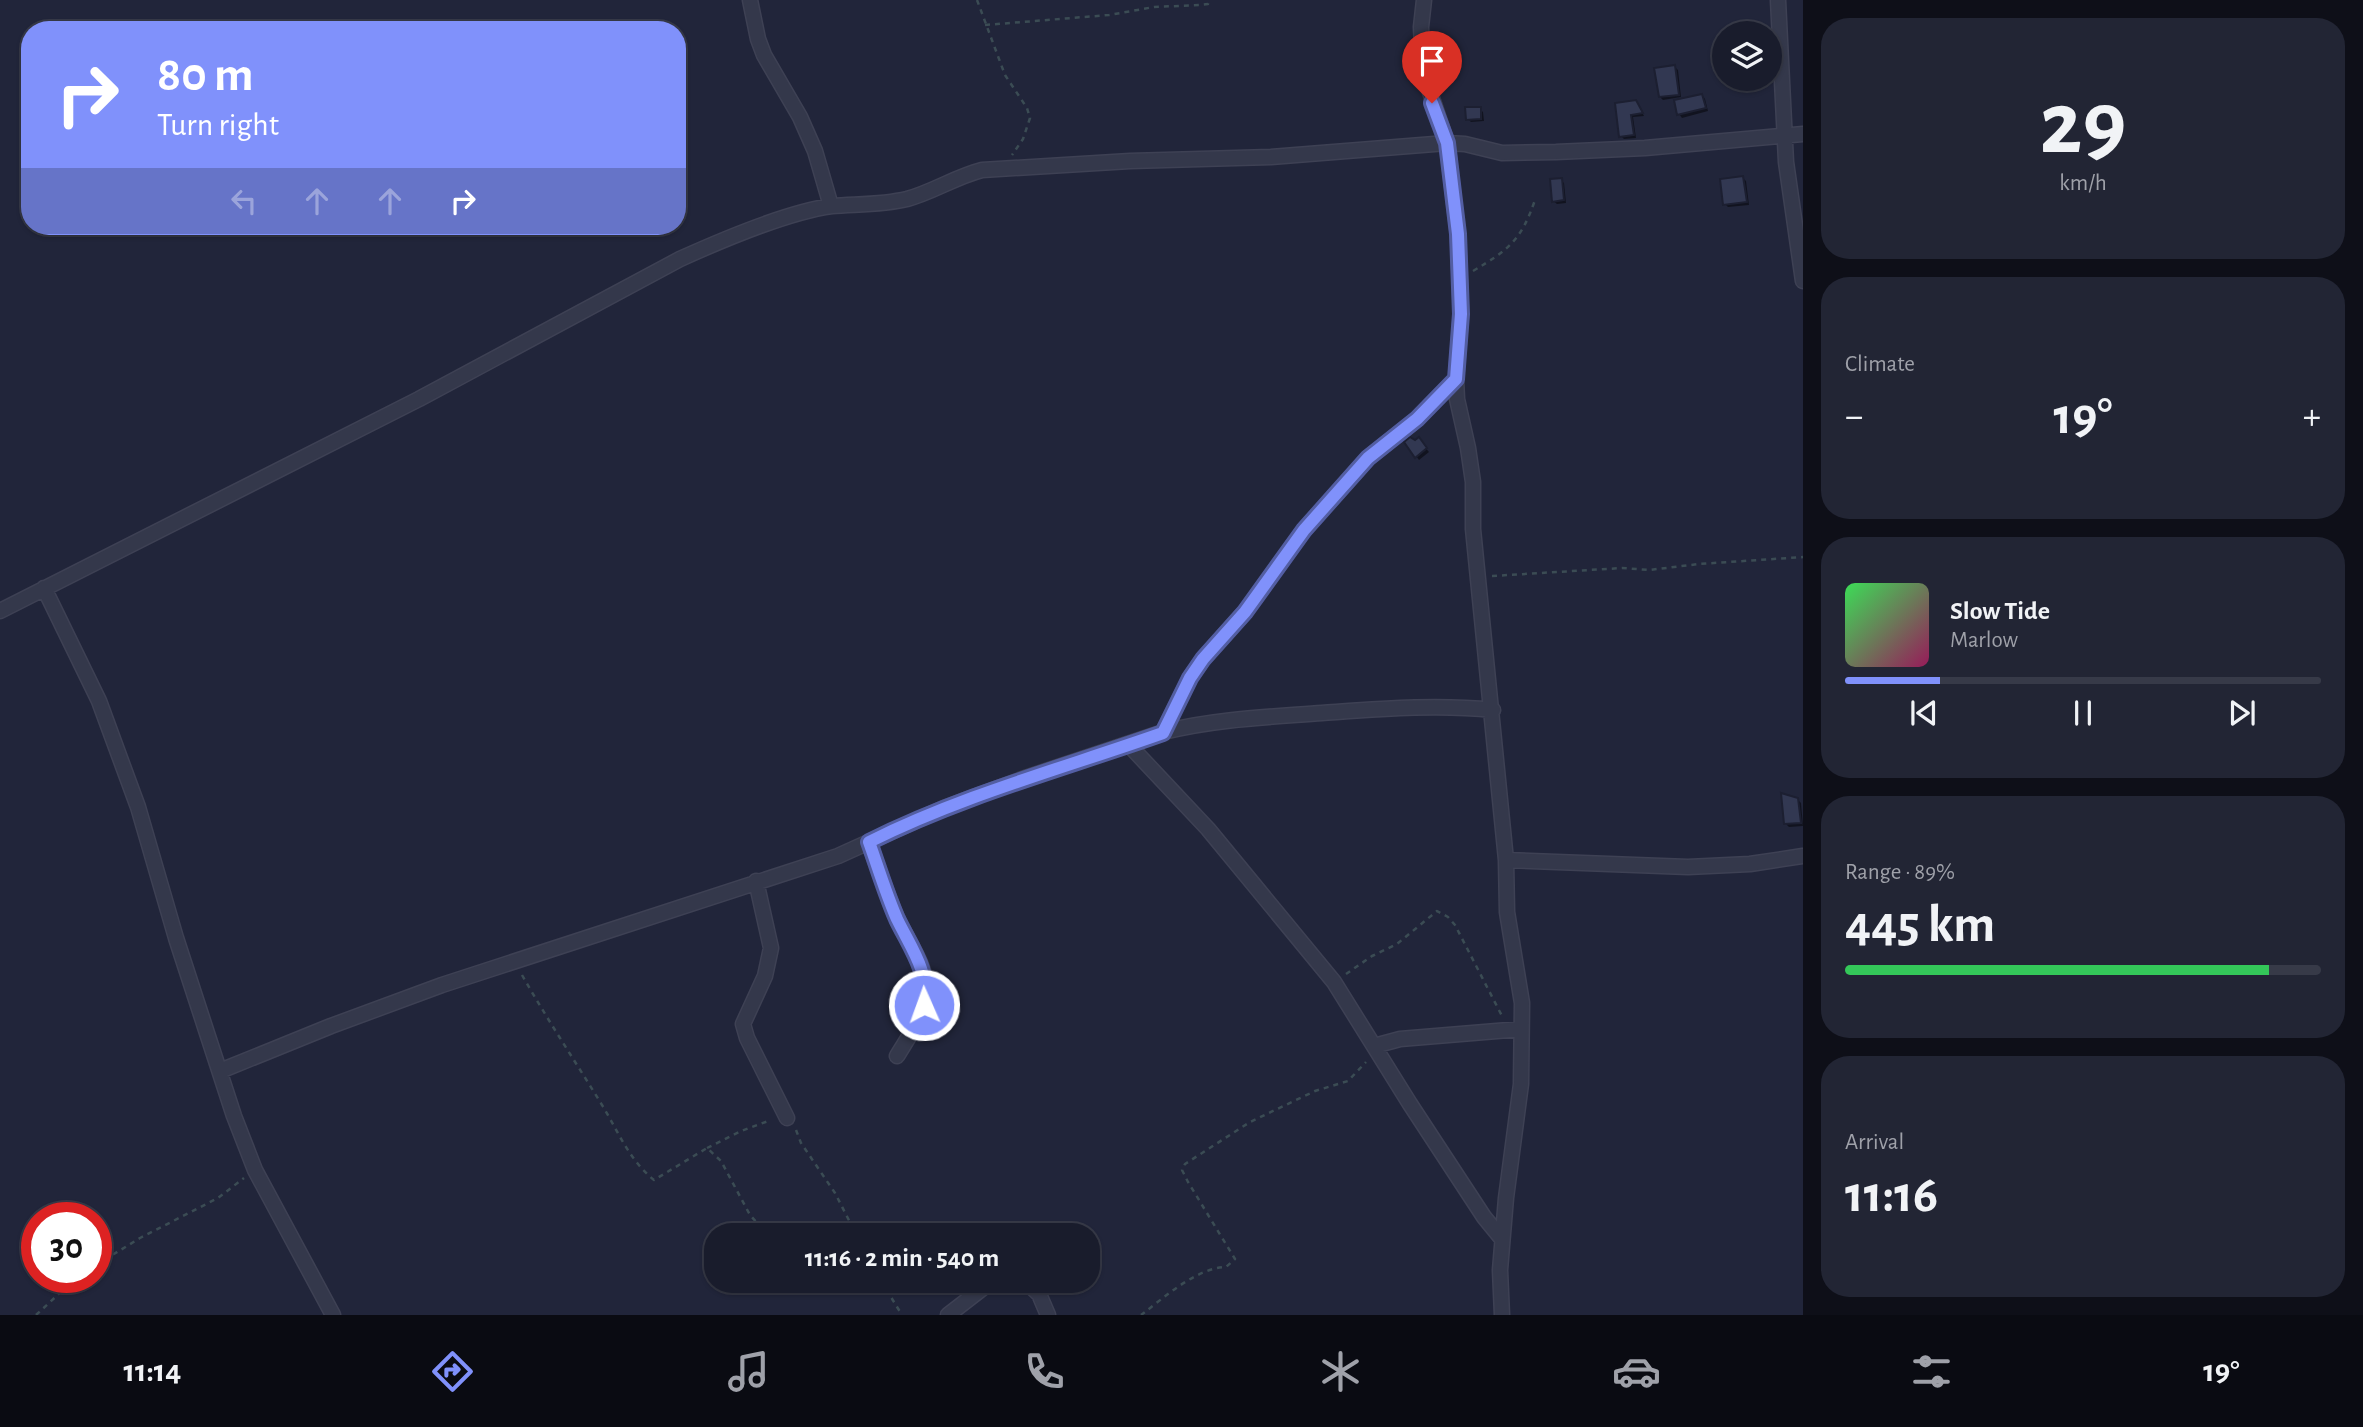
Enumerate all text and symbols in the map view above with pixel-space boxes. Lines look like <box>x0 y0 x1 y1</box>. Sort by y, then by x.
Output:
map controls <box>1712 21 1782 91</box>
button: layers <box>1712 21 1782 91</box>
pin <box>1402 31 1462 103</box>
icon: arrive <box>1413 42 1451 80</box>
icon: right <box>42 49 133 140</box>
text: 80 m <box>157 51 254 100</box>
text: 29 <box>2040 79 2126 170</box>
text: Turn right <box>157 109 279 141</box>
text: km/h <box>2059 172 2107 195</box>
icon: left <box>225 182 263 220</box>
icon: ahead <box>298 182 336 220</box>
icon: ahead <box>371 182 409 220</box>
icon: right <box>444 182 482 220</box>
text: Climate <box>1845 353 1915 376</box>
text: 19° <box>2053 391 2113 443</box>
text: − <box>1845 398 1863 436</box>
text: + <box>2303 398 2321 436</box>
text: Slow Tide <box>1950 598 2050 624</box>
text: Marlow <box>1950 629 2018 652</box>
icon: previous <box>1905 694 1943 732</box>
icon: pause <box>2064 694 2102 732</box>
icon: next <box>2223 694 2261 732</box>
text: Range · 89% <box>1845 861 1955 884</box>
text: 445 km <box>1845 899 1995 951</box>
position arrow <box>887 968 961 1042</box>
text: Arrival <box>1845 1131 1904 1154</box>
text: 11:16 <box>1845 1169 1938 1221</box>
speed limit sign: 30 <box>21 1202 112 1293</box>
text: 11:16 · 2 min · 540 m <box>805 1245 999 1271</box>
icon: directions <box>428 1347 477 1396</box>
icon: music <box>724 1347 773 1396</box>
icon: phone <box>1020 1347 1069 1396</box>
icon: climate <box>1316 1347 1365 1396</box>
icon: car <box>1612 1347 1661 1396</box>
icon: filters <box>1907 1347 1956 1396</box>
text: 11:14 <box>123 1355 181 1387</box>
text: 19° <box>2203 1355 2240 1387</box>

